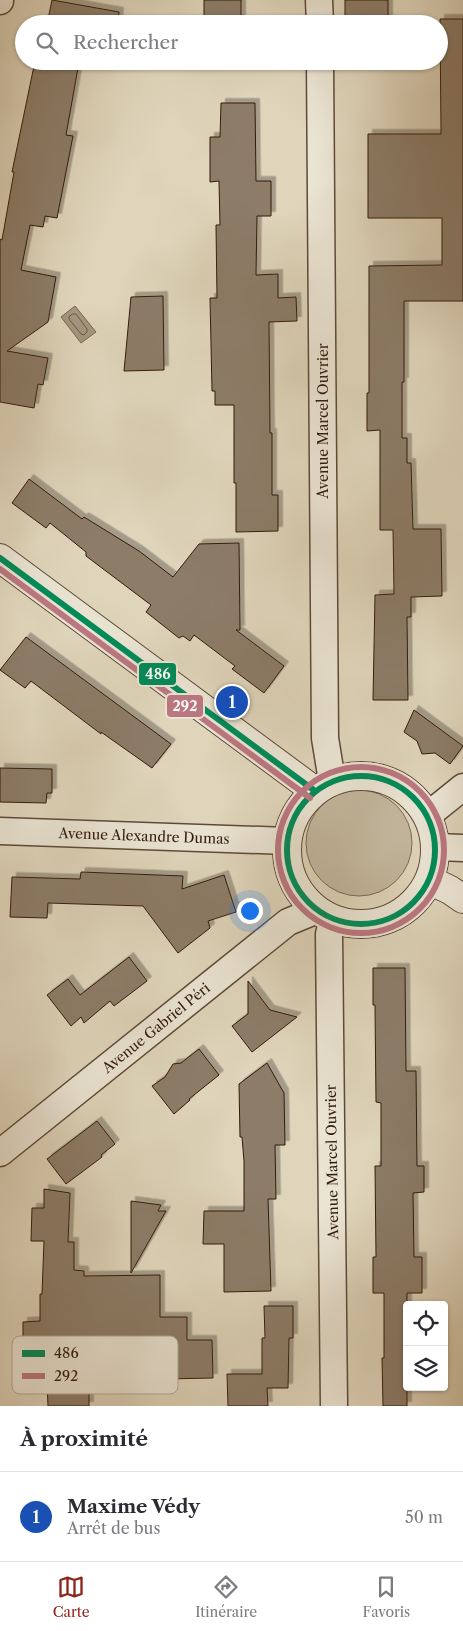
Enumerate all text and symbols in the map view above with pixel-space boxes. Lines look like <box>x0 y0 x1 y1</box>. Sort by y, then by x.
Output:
search box <box>15 15 448 70</box>
icon: search <box>33 29 61 57</box>
text: Rechercher <box>73 31 178 54</box>
street label: Avenue Marcel Ouvrier <box>314 343 332 500</box>
line badge: 486 <box>138 662 177 686</box>
text: 486 <box>145 665 171 683</box>
pin: 1 <box>216 683 248 721</box>
line badge: 292 <box>166 694 204 718</box>
text: 292 <box>173 697 197 715</box>
street label: Avenue Alexandre Dumas <box>57 824 230 848</box>
your location <box>237 898 263 924</box>
street label: Avenue Gabriel Péri <box>98 979 213 1078</box>
street label: Avenue Marcel Ouvrier <box>322 1084 342 1241</box>
map controls <box>403 1301 448 1391</box>
button: locate <box>403 1301 448 1346</box>
legend <box>12 1336 178 1394</box>
text: 486 <box>54 1344 79 1362</box>
button: layers <box>403 1346 448 1391</box>
text: 292 <box>54 1367 78 1385</box>
text: À proximité <box>20 1426 148 1451</box>
text: Maxime Védy <box>67 1495 200 1518</box>
text: 1 <box>32 1507 40 1527</box>
text: 50 m <box>405 1507 443 1527</box>
text: Arrêt de bus <box>67 1518 160 1538</box>
tab: Carte <box>53 1573 90 1621</box>
tab: Itinéraire <box>195 1573 257 1621</box>
tab: Favoris <box>363 1573 410 1621</box>

